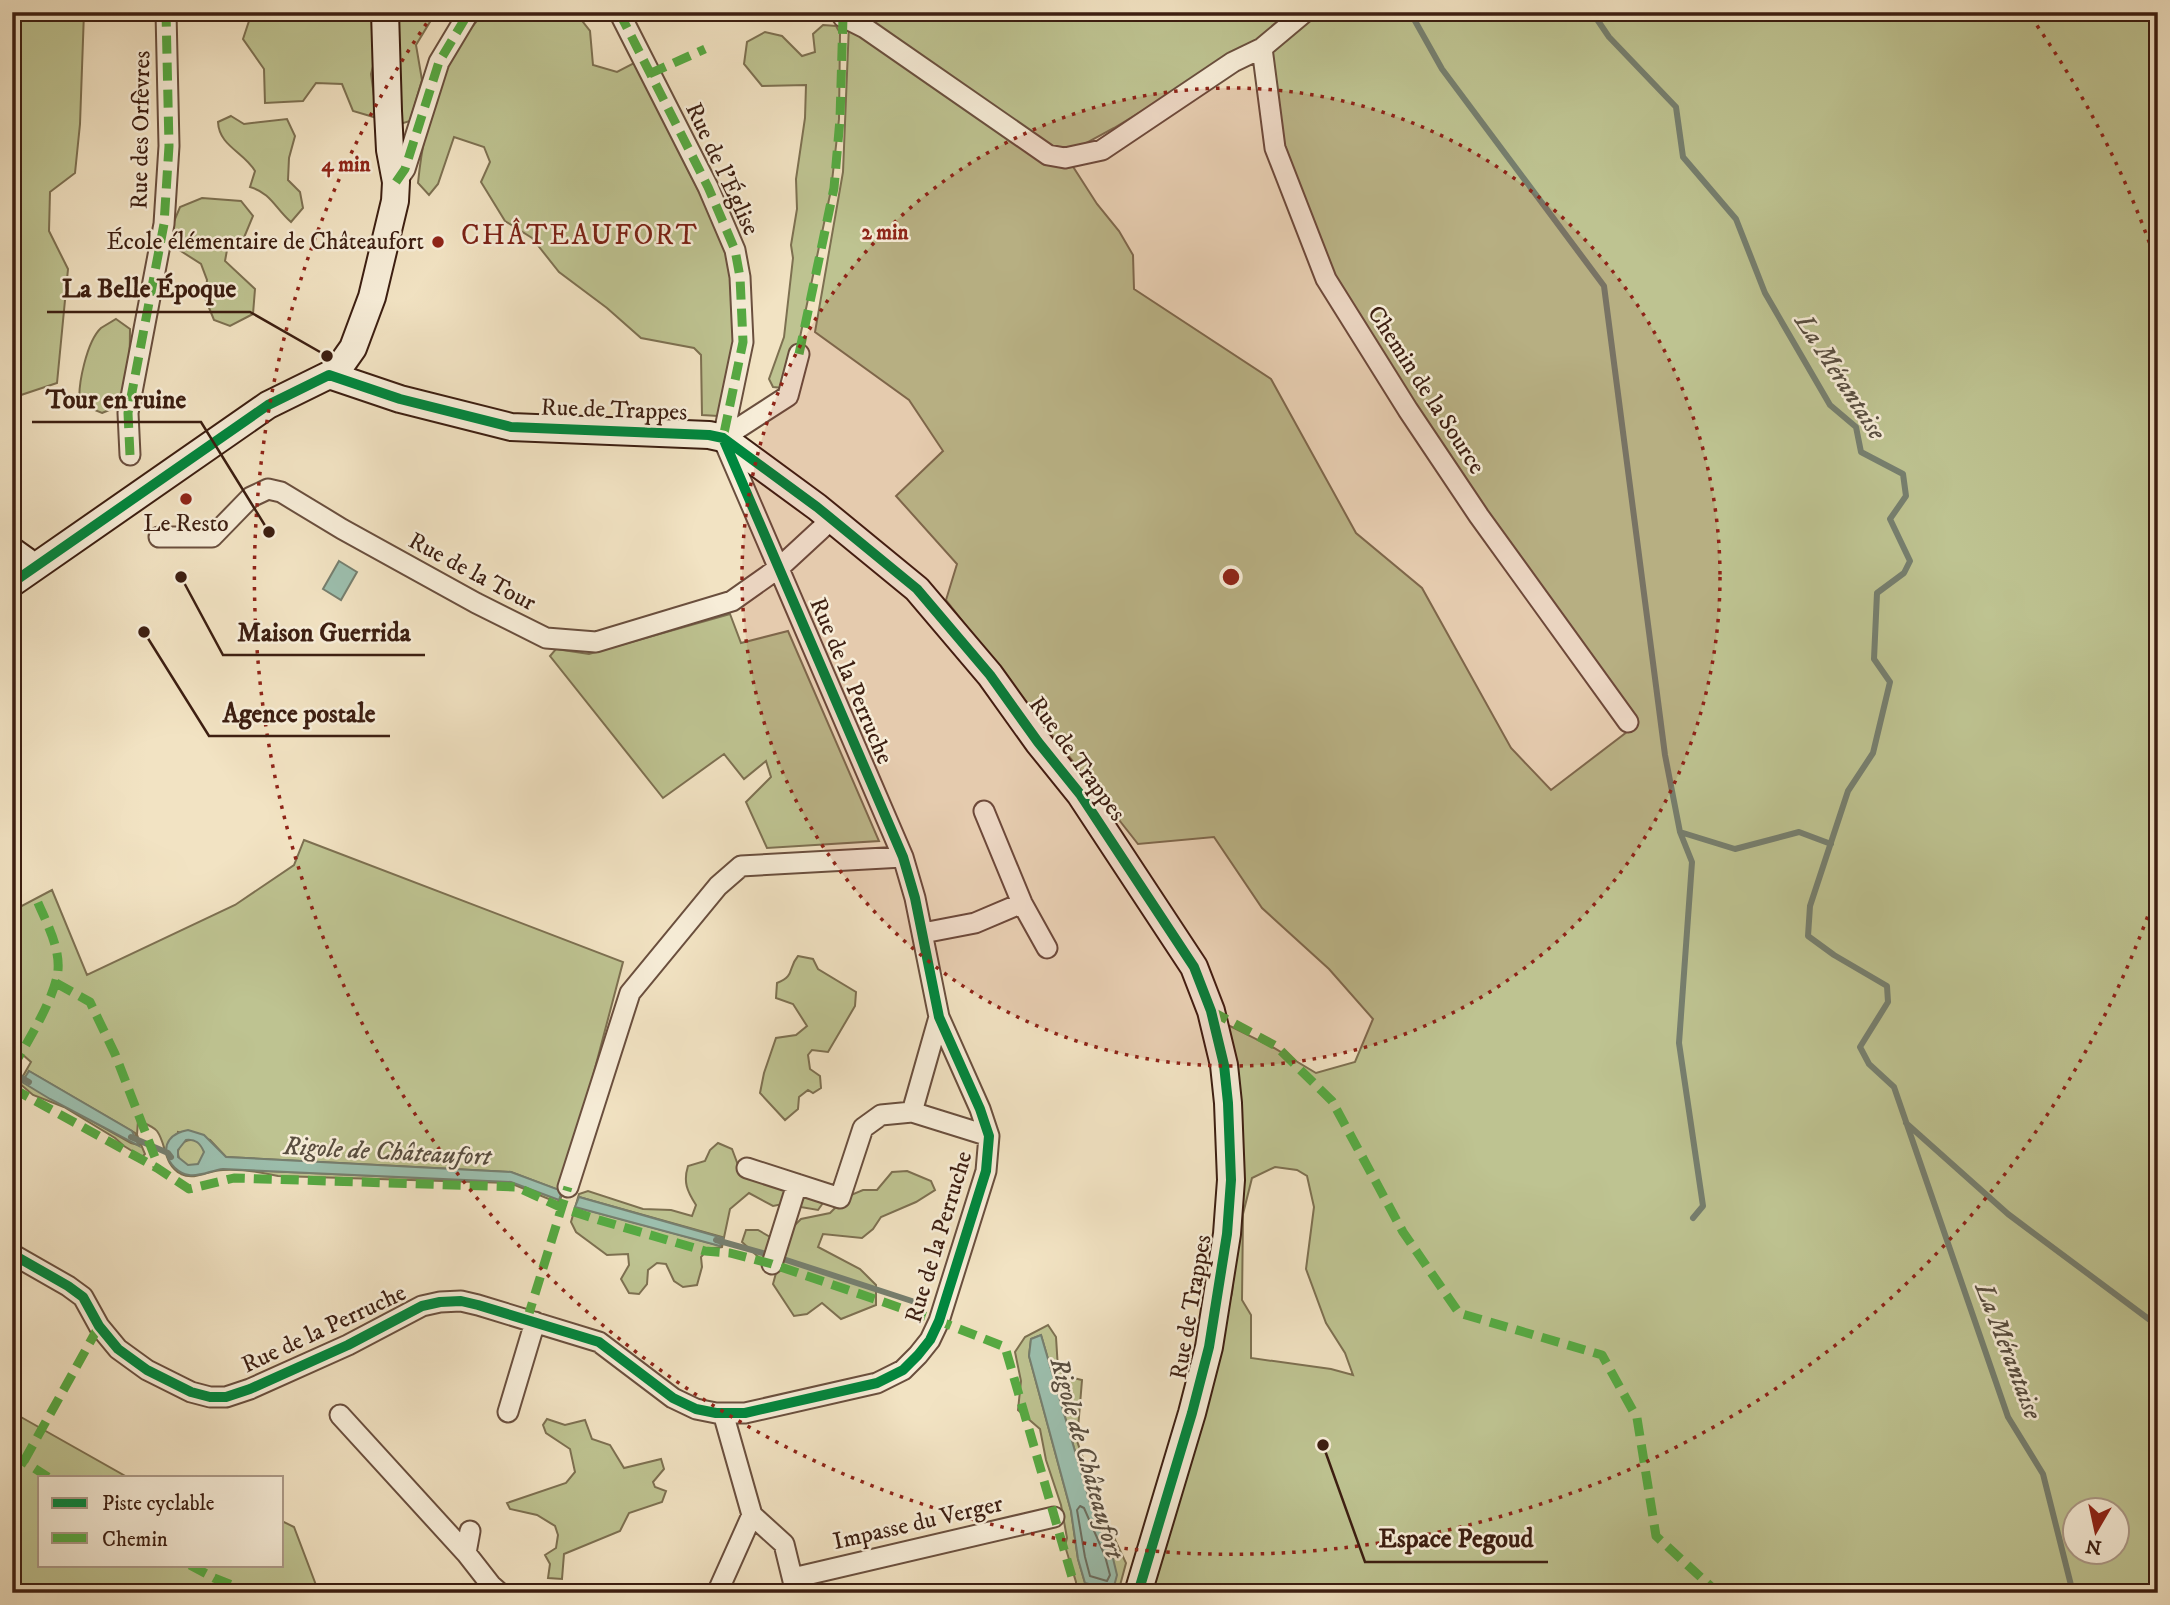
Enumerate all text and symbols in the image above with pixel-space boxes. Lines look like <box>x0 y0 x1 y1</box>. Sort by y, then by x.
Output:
street label: Rue des Orfèvres <box>125 50 157 210</box>
street label: Rue de l'Église <box>678 98 766 240</box>
text: 4 min <box>322 152 371 178</box>
district label: CHÂTEAUFORT <box>461 217 699 253</box>
text: 2 min <box>862 220 910 246</box>
place label: École élémentaire de Châteaufort <box>107 227 424 257</box>
marker: École élémentaire de Châteaufort <box>430 234 446 250</box>
callout: La Belle Époque <box>47 265 250 312</box>
text: La Belle Époque <box>62 272 237 306</box>
street label: Chemin de la Source <box>1360 300 1492 480</box>
water label: La Mérantaise <box>1786 306 1894 447</box>
callout: Tour en ruine <box>32 375 201 422</box>
text: Tour en ruine <box>45 384 186 417</box>
street label: Rue de Trappes <box>540 392 688 428</box>
marker: Le Resto <box>178 491 194 507</box>
place label: Le Resto <box>143 509 229 539</box>
street label: Rue de la Tour <box>403 526 541 618</box>
centre of rings <box>1219 565 1243 589</box>
street label: Rue de la Perruche <box>802 593 900 769</box>
callout: Maison Guerrida <box>223 608 425 655</box>
text: Maison Guerrida <box>237 617 412 650</box>
callout: Agence postale <box>209 689 390 736</box>
street label: Rue de Trappes <box>1022 691 1132 827</box>
text: Agence postale <box>221 698 376 731</box>
water label: Rigole de Châteaufort <box>281 1130 494 1174</box>
street label: Rue de la Perruche <box>899 1147 979 1327</box>
street label: Rue de Trappes <box>1164 1232 1218 1382</box>
water label: La Mérantaise <box>1966 1276 2050 1425</box>
street label: Rue de la Perruche <box>237 1278 411 1380</box>
water label: Rigole de Châteaufort <box>1041 1353 1131 1564</box>
legend <box>38 1476 284 1566</box>
street label: Impasse du Verger <box>830 1489 1006 1557</box>
text: Piste cyclable <box>102 1491 215 1517</box>
north arrow <box>2062 1496 2132 1566</box>
callout: Espace Pegoud <box>1365 1515 1548 1562</box>
text: Espace Pegoud <box>1378 1523 1535 1556</box>
text: Chemin <box>102 1527 168 1553</box>
text: N <box>2084 1534 2103 1559</box>

